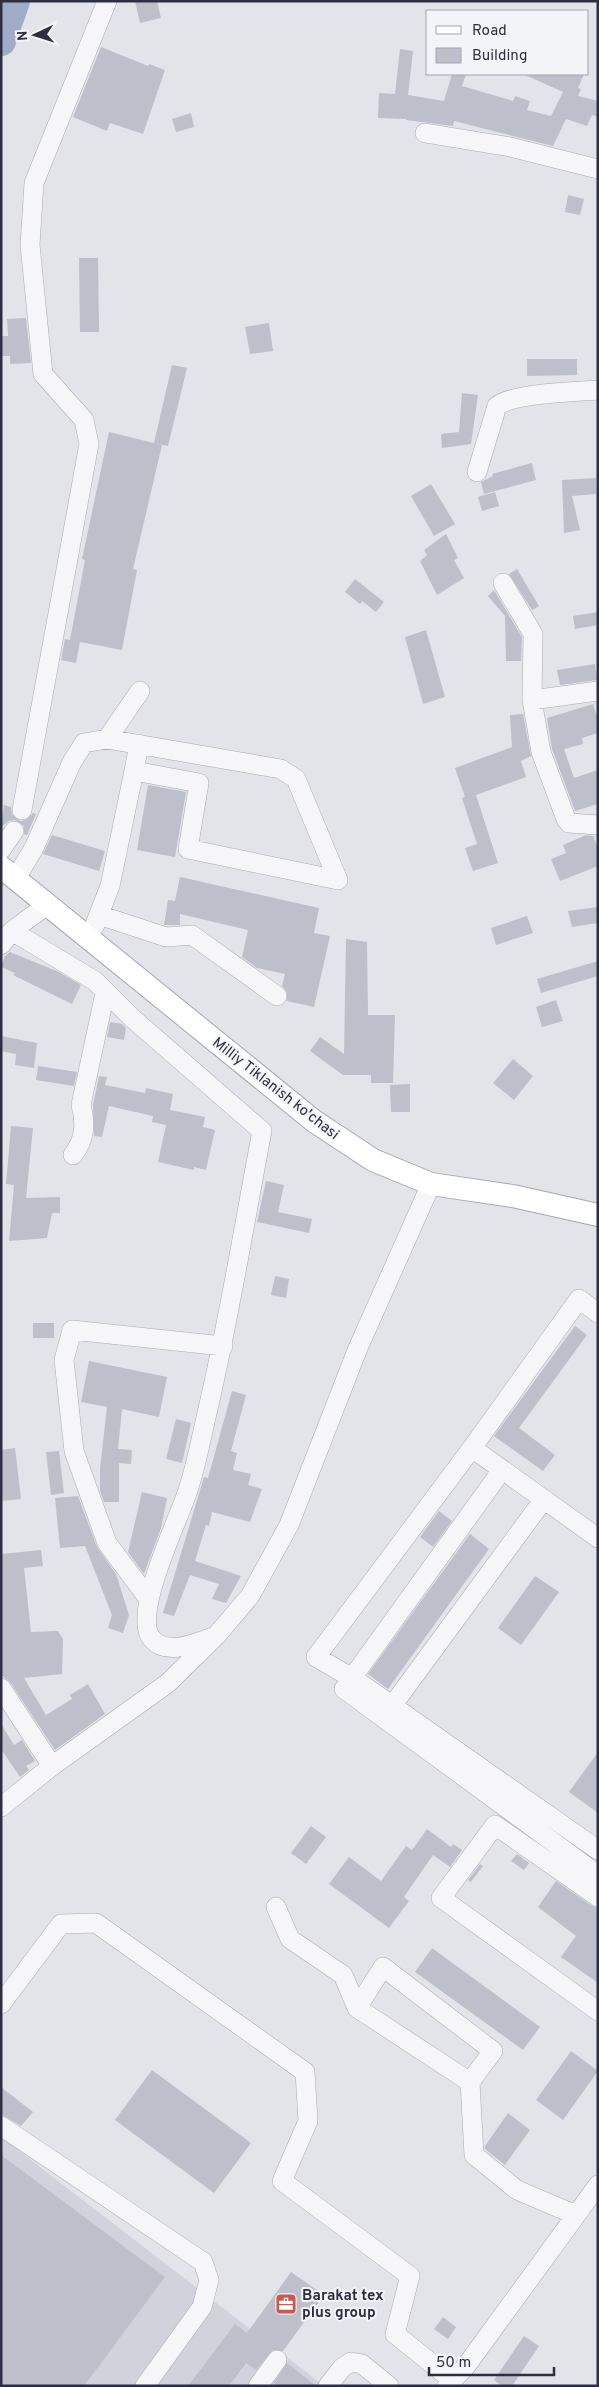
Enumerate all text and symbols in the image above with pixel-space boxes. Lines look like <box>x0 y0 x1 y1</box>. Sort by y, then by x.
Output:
north arrow <box>10 10 60 60</box>
legend <box>426 10 589 75</box>
text: Road <box>472 22 507 41</box>
text: N <box>15 30 32 41</box>
text: Building <box>472 47 527 66</box>
street label: Milliy Tiklanish ko'chasi <box>208 1034 342 1145</box>
place label: Barakat tex plus group <box>302 2287 384 2323</box>
office icon: Barakat tex plus group <box>274 2292 298 2316</box>
scale bar <box>429 2344 554 2376</box>
text: 50 m <box>436 2354 471 2373</box>

